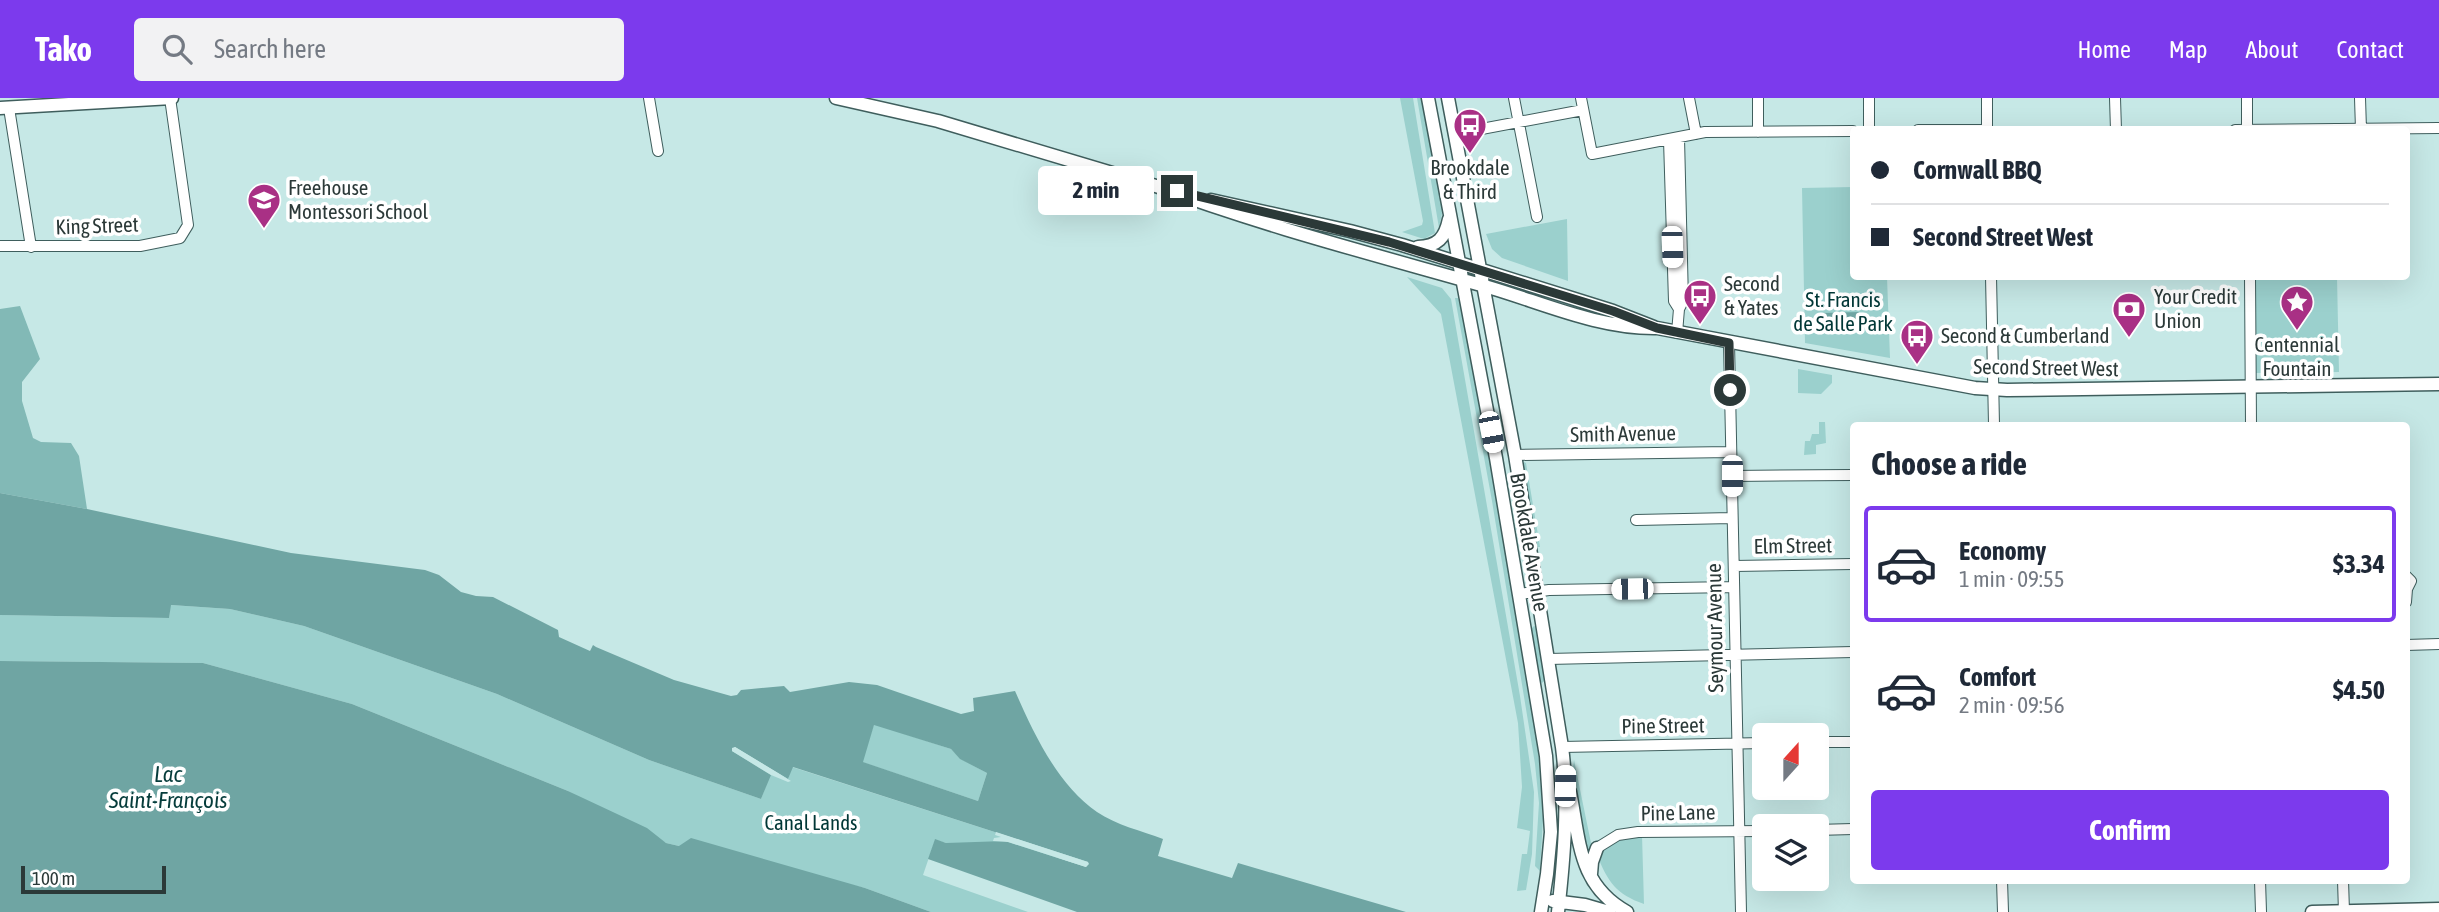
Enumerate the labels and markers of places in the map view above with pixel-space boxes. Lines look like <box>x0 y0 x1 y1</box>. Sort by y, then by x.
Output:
bus stop icon: Brookdale & Third <box>1451 106 1489 155</box>
place label: Brookdale & Third <box>1430 155 1510 203</box>
place label: Freehouse Montessori School <box>288 175 429 223</box>
school or university icon: Freehouse Montessori School <box>245 181 283 230</box>
place label: Second & Yates <box>1724 271 1780 319</box>
bus stop icon: Second & Yates <box>1681 277 1719 326</box>
place icon: Centennial Fountain <box>2278 283 2316 332</box>
place label: Your Credit Union <box>2154 284 2237 332</box>
bank icon: Your Credit Union <box>2110 290 2148 339</box>
bus stop icon: Second & Cumberland <box>1898 317 1936 366</box>
place label: Second & Cumberland <box>1941 323 2110 347</box>
place label: Centennial Fountain <box>2254 332 2340 380</box>

